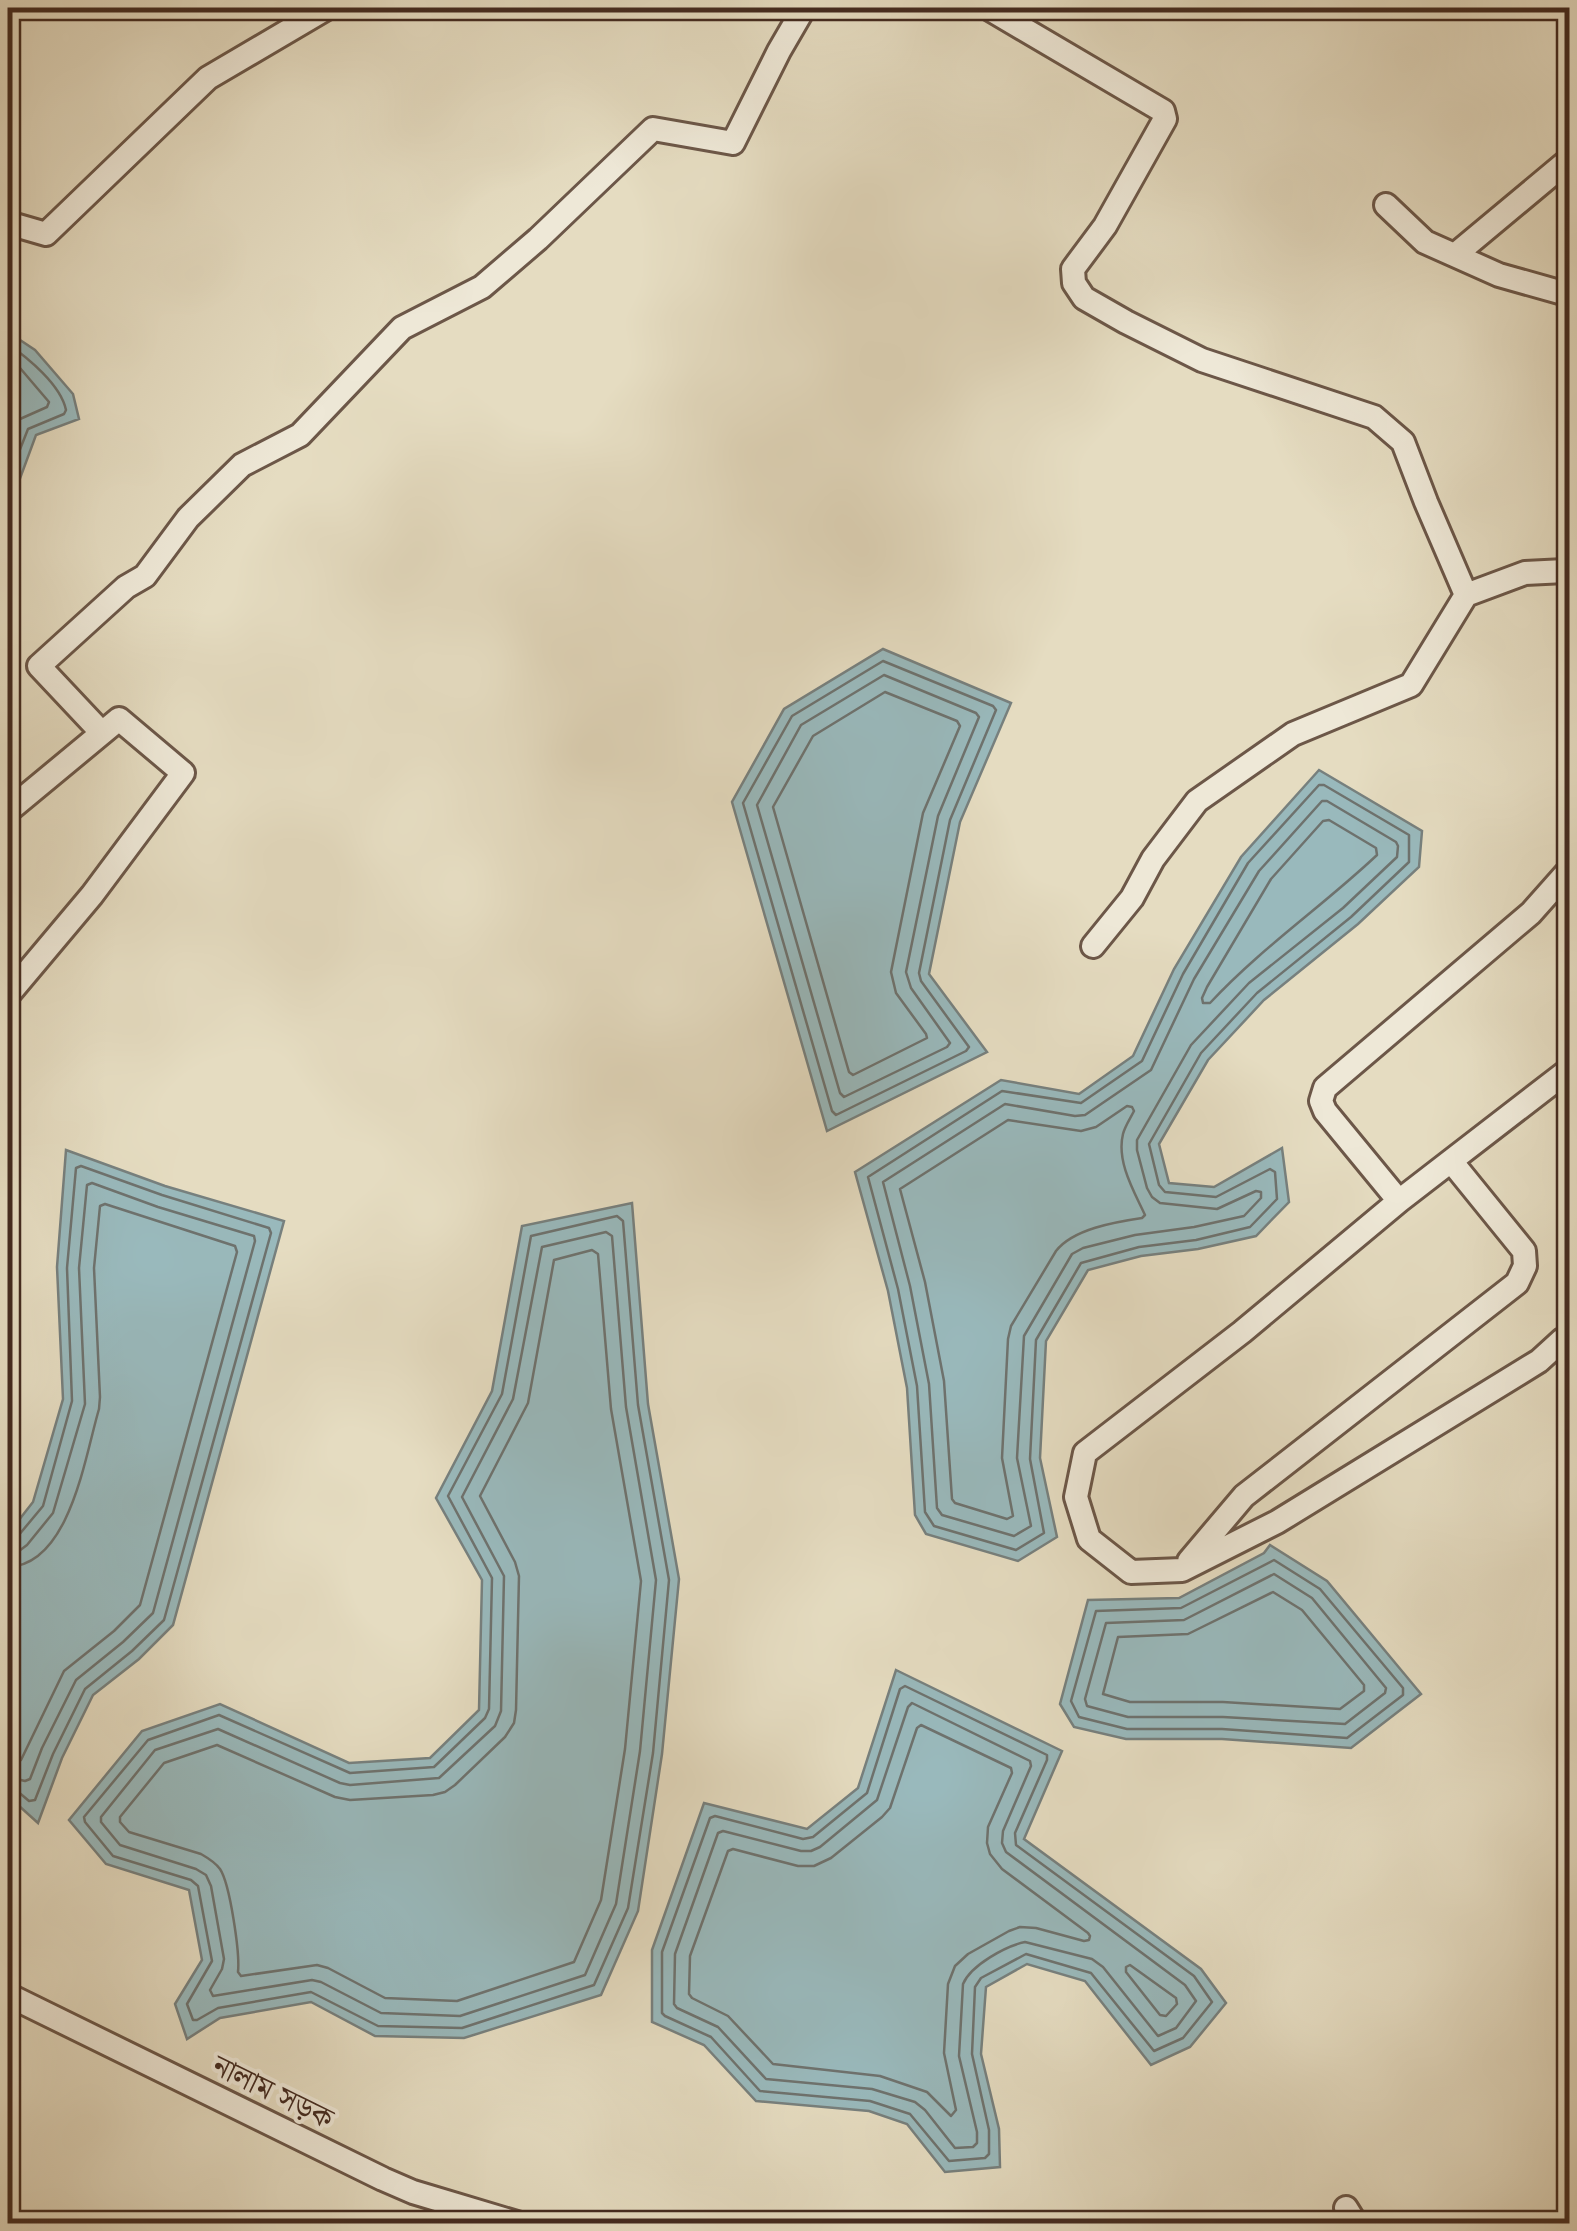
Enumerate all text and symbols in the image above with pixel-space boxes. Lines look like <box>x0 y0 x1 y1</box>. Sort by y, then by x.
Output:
street label: নালাম সড়ক <box>206 2051 338 2136</box>

